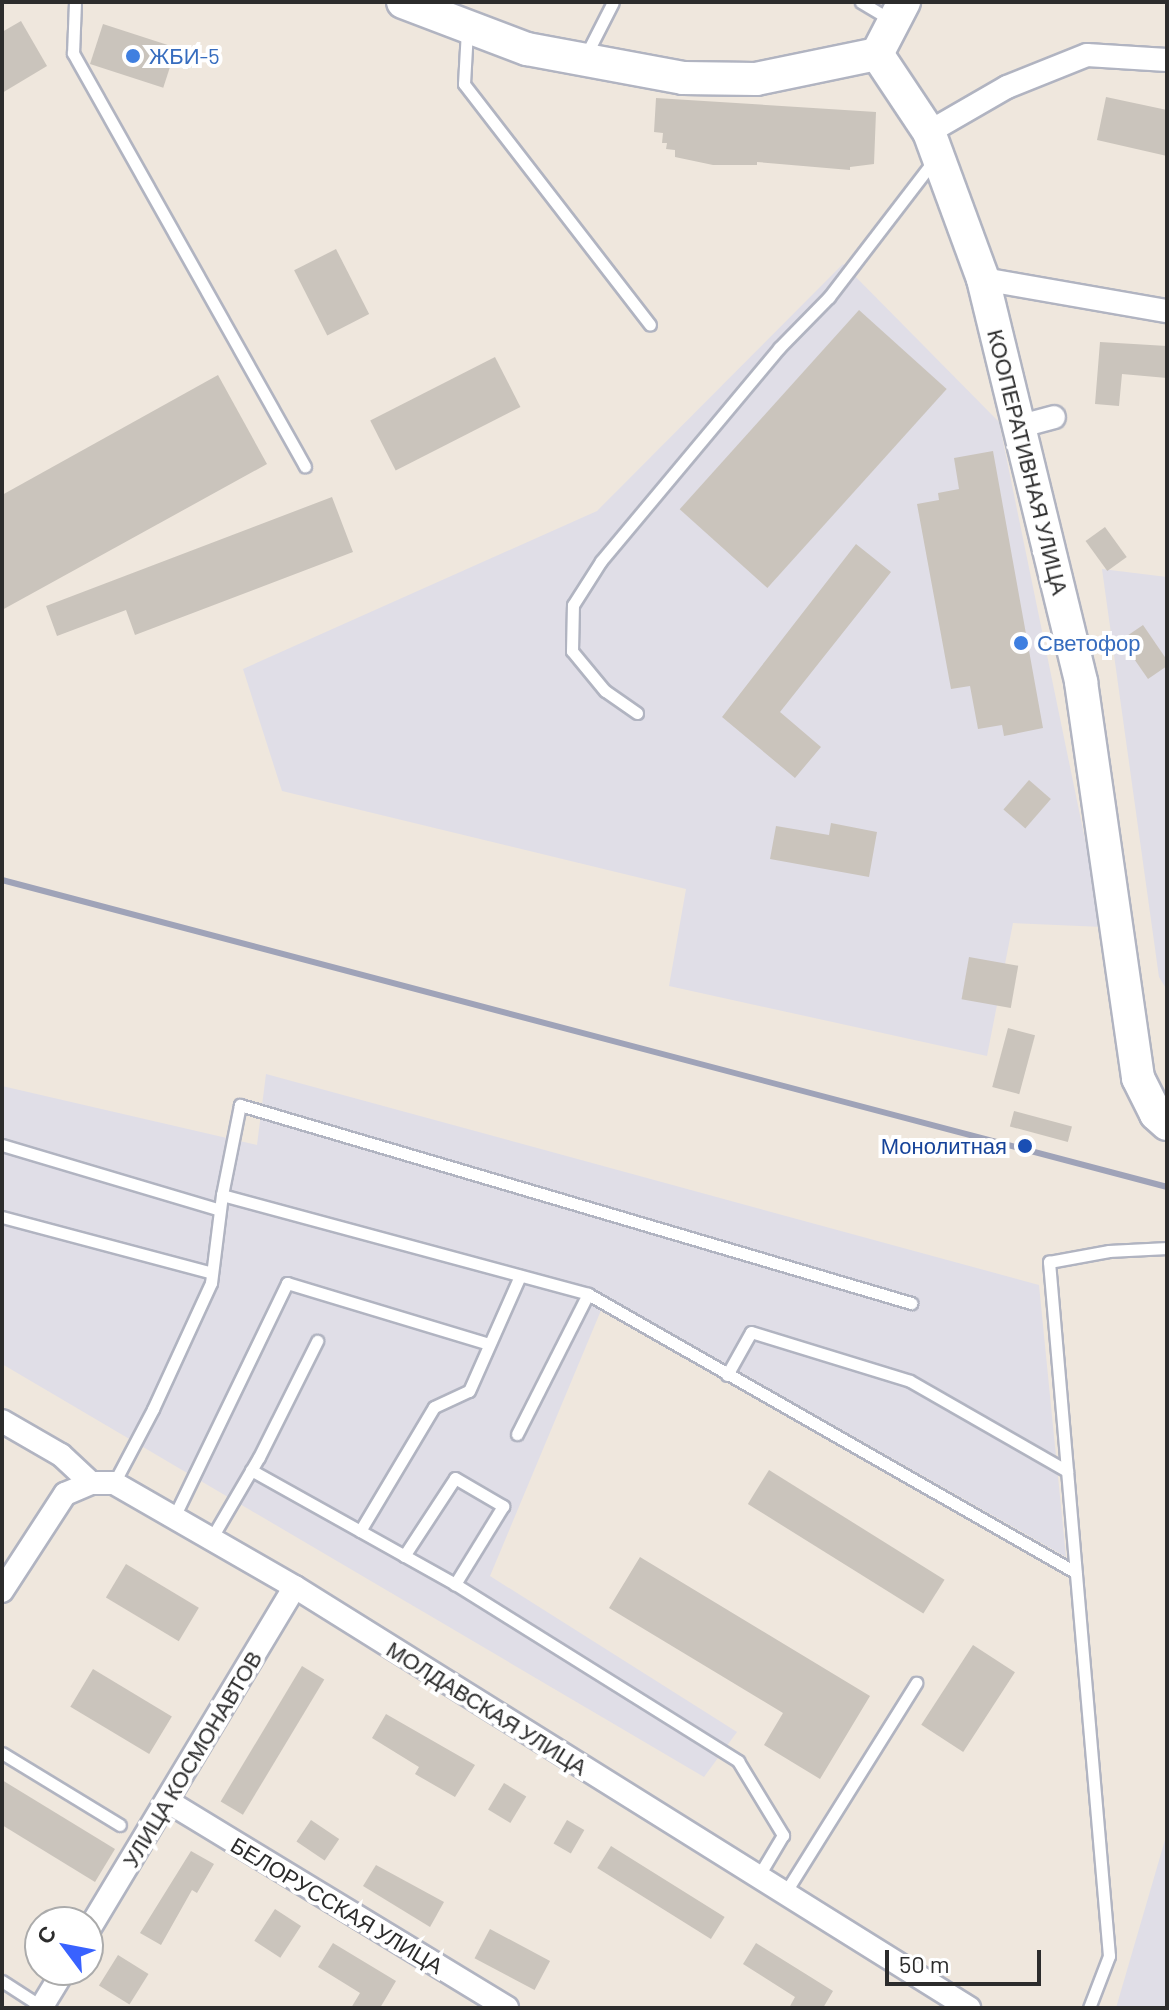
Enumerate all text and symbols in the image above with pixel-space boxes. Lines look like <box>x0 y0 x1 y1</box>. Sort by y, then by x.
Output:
place label: ЖБИ-5 <box>149 43 220 69</box>
marker: ЖБИ-5 <box>124 47 142 65</box>
street label: КООПЕРАТИВНАЯ УЛИЦА <box>982 327 1074 597</box>
place label: Светофор <box>1037 630 1140 656</box>
marker: Светофор <box>1012 634 1030 652</box>
place label: Монолитная <box>881 1133 1007 1159</box>
marker: Монолитная <box>1014 1135 1036 1157</box>
street label: МОЛДАВСКАЯ УЛИЦА <box>382 1636 592 1780</box>
street label: УЛИЦА КОСМОНАВТОВ <box>117 1646 267 1872</box>
street label: БЕЛОРУССКАЯ УЛИЦА <box>226 1831 448 1979</box>
north arrow <box>24 1906 104 1986</box>
text: С <box>30 1921 61 1948</box>
scale bar <box>889 1934 1045 1984</box>
text: 50 m <box>899 1949 950 1978</box>

